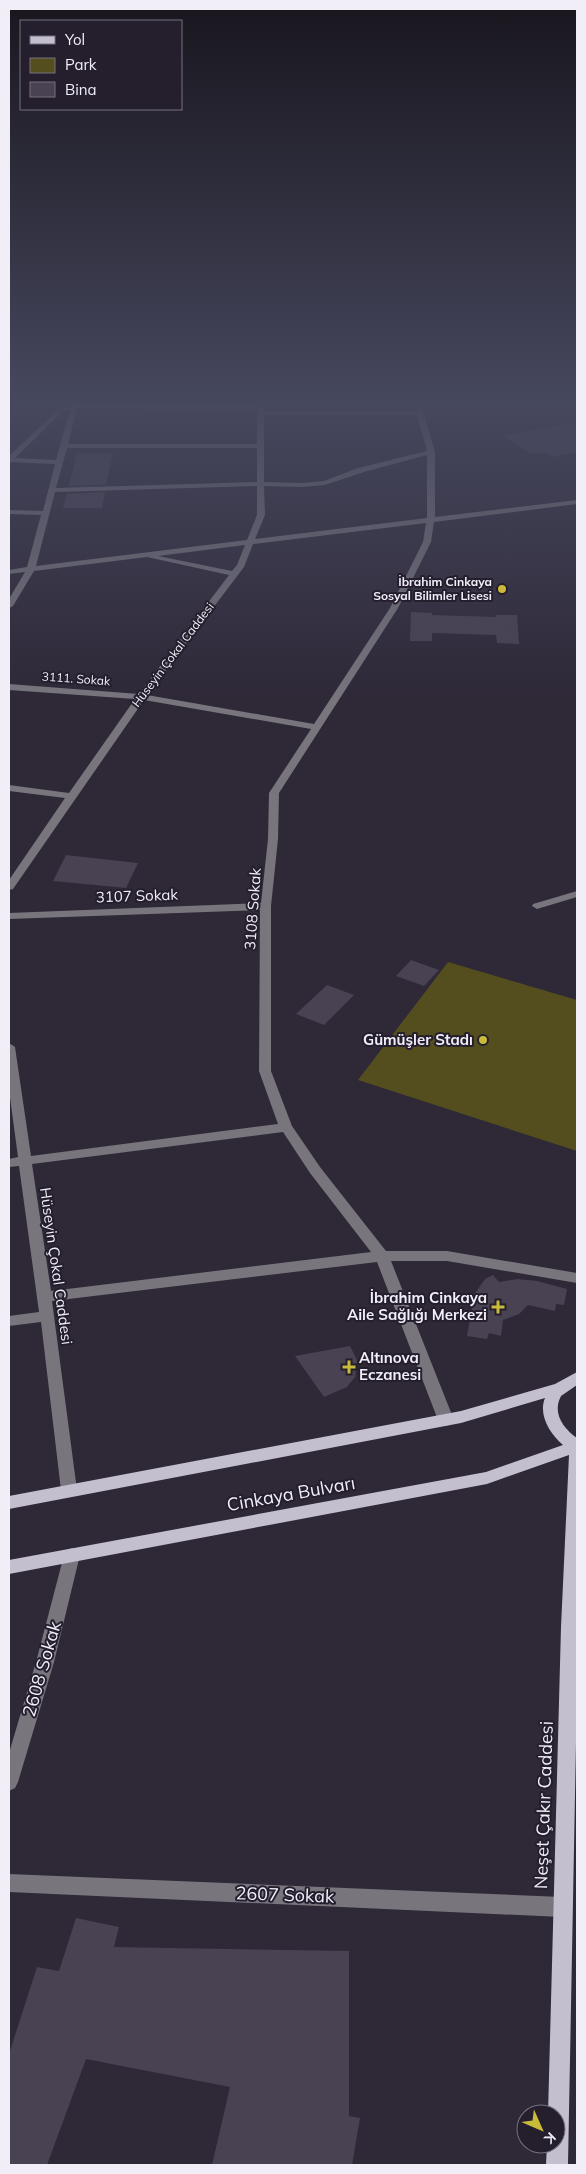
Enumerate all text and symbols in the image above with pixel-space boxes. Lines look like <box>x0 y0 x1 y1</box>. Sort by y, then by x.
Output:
legend <box>20 20 182 110</box>
text: Yol <box>64 30 85 49</box>
text: Park <box>65 55 97 74</box>
text: Bina <box>65 80 97 99</box>
place label: İbrahim Cinkaya Sosyal Bilimler Lisesi <box>373 574 492 603</box>
marker: İbrahim Cinkaya Sosyal Bilimler Lisesi <box>496 583 508 595</box>
street label: Hüseyin Çokal Caddesi <box>128 599 217 710</box>
street label: 3111. Sokak <box>41 669 112 688</box>
street label: 3108 Sokak <box>240 867 265 951</box>
street label: 3107 Sokak <box>96 885 179 906</box>
place label: Gümüşler Stadı <box>363 1030 473 1049</box>
marker: Gümüşler Stadı <box>477 1034 489 1046</box>
street label: Hüseyin Çokal Caddesi <box>36 1186 77 1346</box>
place label: İbrahim Cinkaya Aile Sağlığı Merkezi <box>347 1288 487 1324</box>
marker: İbrahim Cinkaya Aile Sağlığı Merkezi <box>491 1300 505 1314</box>
place label: Altınova Eczanesi <box>359 1348 421 1384</box>
marker: Altınova Eczanesi <box>343 1361 355 1373</box>
street label: Cinkaya Bulvarı <box>225 1471 357 1516</box>
street label: 2608 Sokak <box>17 1618 66 1719</box>
street label: Neşet Çakır Caddesi <box>529 1721 558 1889</box>
street label: 2607 Sokak <box>235 1881 335 1908</box>
north arrow <box>516 2104 566 2154</box>
text: K <box>540 2129 560 2148</box>

